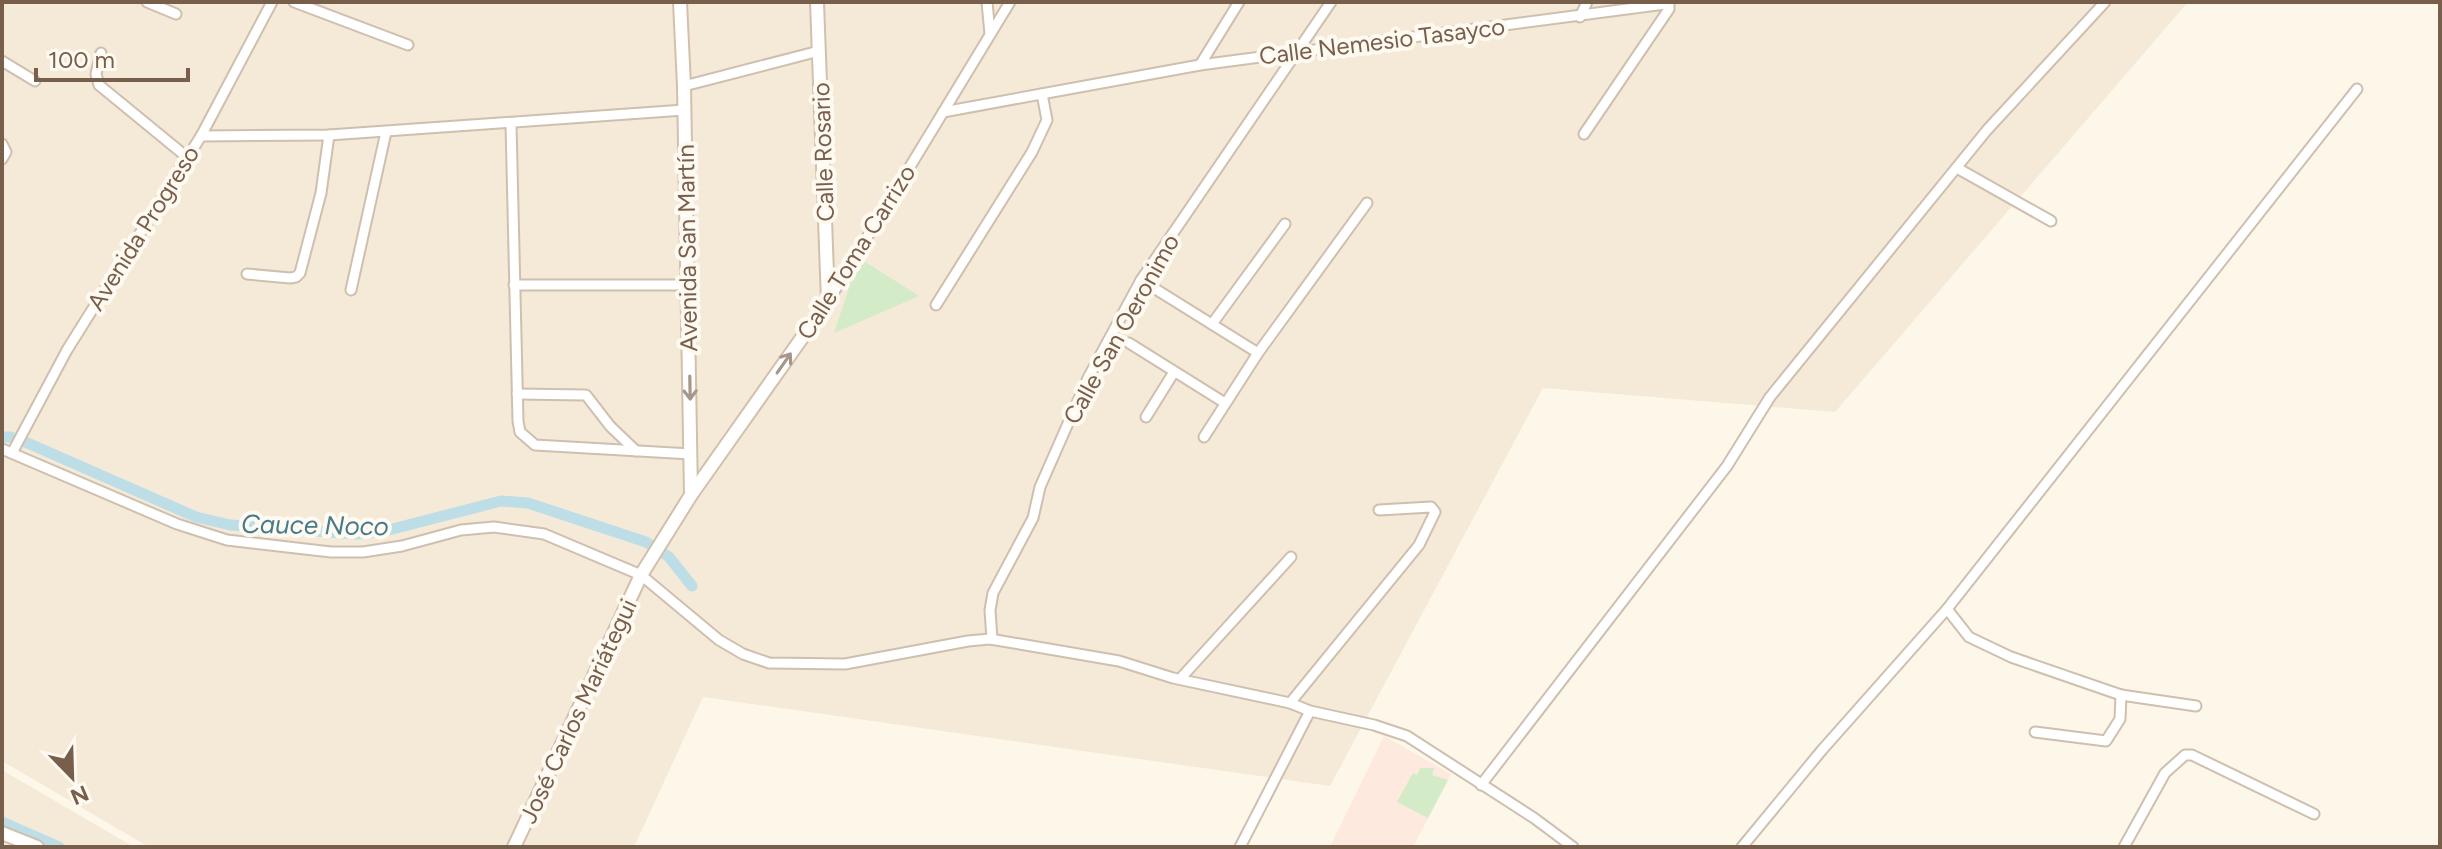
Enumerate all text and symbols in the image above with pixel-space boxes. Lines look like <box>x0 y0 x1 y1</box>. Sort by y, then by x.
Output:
street label: Calle Nemesio Tasayco <box>1257 12 1507 70</box>
scale bar <box>36 32 188 82</box>
text: 100 m <box>48 45 115 74</box>
street label: Calle Rosario <box>806 82 840 222</box>
street label: Avenida Progreso <box>81 140 205 316</box>
street label: Avenida San Martín <box>671 144 703 352</box>
street label: Calle Toma Carrizo <box>791 159 921 345</box>
street label: Calle San Oeronimo <box>1057 229 1185 429</box>
one-way arrow <box>776 352 792 374</box>
one-way arrow <box>682 374 698 401</box>
water label: Cauce Noco <box>241 508 389 542</box>
street label: José Carlos Mariátegui <box>513 594 643 828</box>
north arrow <box>32 737 112 817</box>
text: N <box>67 779 93 811</box>

